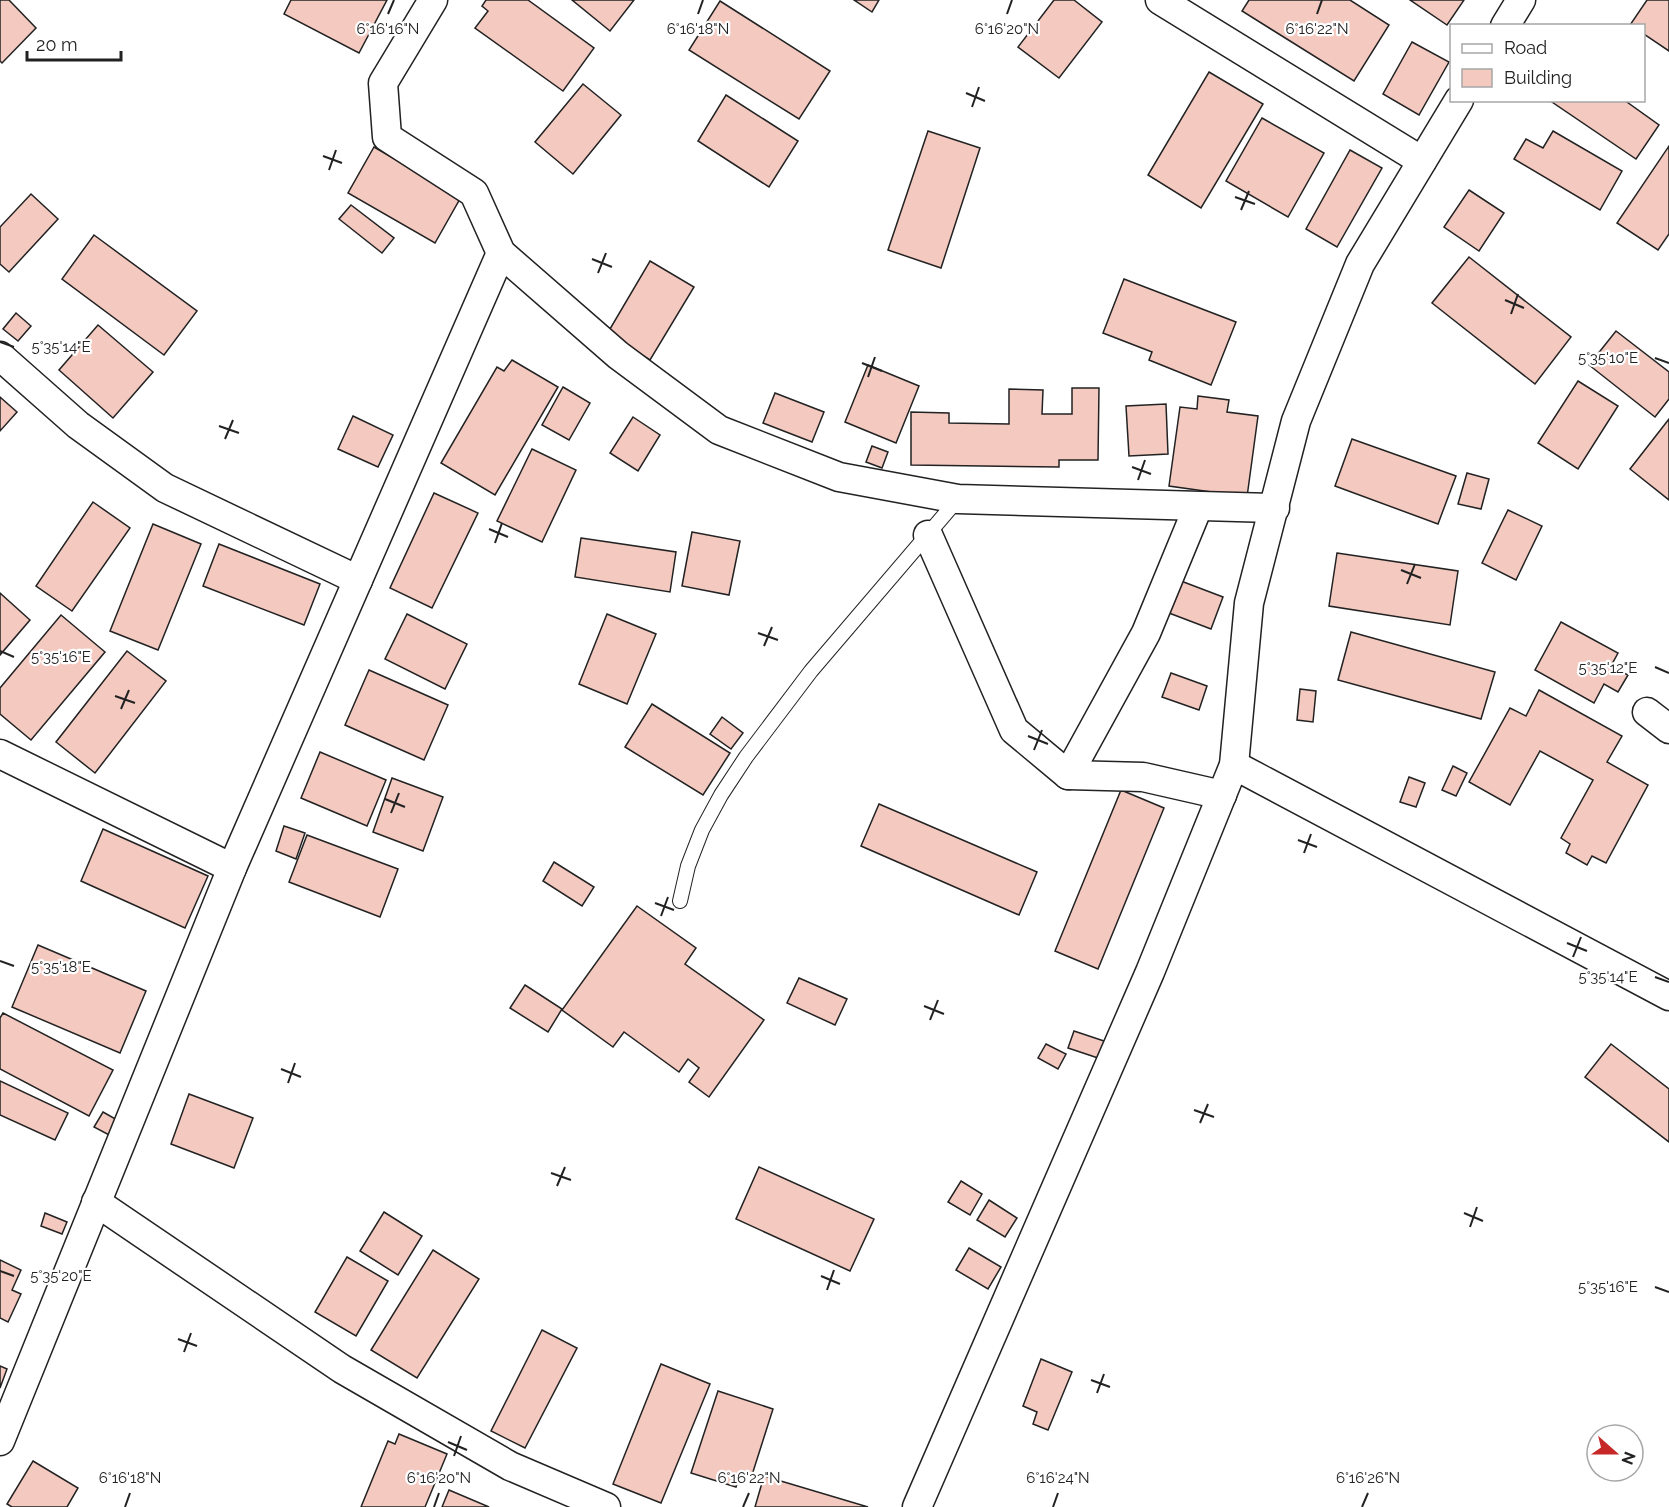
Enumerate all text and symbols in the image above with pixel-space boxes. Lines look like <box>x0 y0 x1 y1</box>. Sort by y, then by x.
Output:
text: 6°16'16"N <box>357 20 419 38</box>
text: 6°16'18"N <box>667 20 729 38</box>
text: 6°16'20"N <box>975 20 1039 38</box>
text: 6°16'22"N <box>1286 20 1348 38</box>
scale bar <box>27 24 122 62</box>
legend <box>1450 24 1645 102</box>
text: 20 m <box>36 34 78 55</box>
text: Road <box>1504 37 1547 58</box>
text: Building <box>1504 67 1572 88</box>
text: 5°35'14"E <box>31 338 91 356</box>
text: 5°35'10"E <box>1578 349 1638 367</box>
text: 5°35'16"E <box>31 648 91 666</box>
text: 5°35'12"E <box>1579 659 1637 677</box>
text: 5°35'18"E <box>31 958 91 976</box>
text: 5°35'14"E <box>1578 968 1638 986</box>
text: 5°35'20"E <box>30 1267 92 1285</box>
text: 5°35'16"E <box>1578 1278 1638 1296</box>
north arrow <box>1585 1423 1645 1483</box>
text: N <box>1617 1449 1640 1467</box>
text: 6°16'18"N <box>99 1469 161 1487</box>
text: 6°16'20"N <box>407 1469 471 1487</box>
text: 6°16'22"N <box>718 1469 780 1487</box>
text: 6°16'24"N <box>1026 1469 1090 1487</box>
text: 6°16'26"N <box>1336 1469 1400 1487</box>

